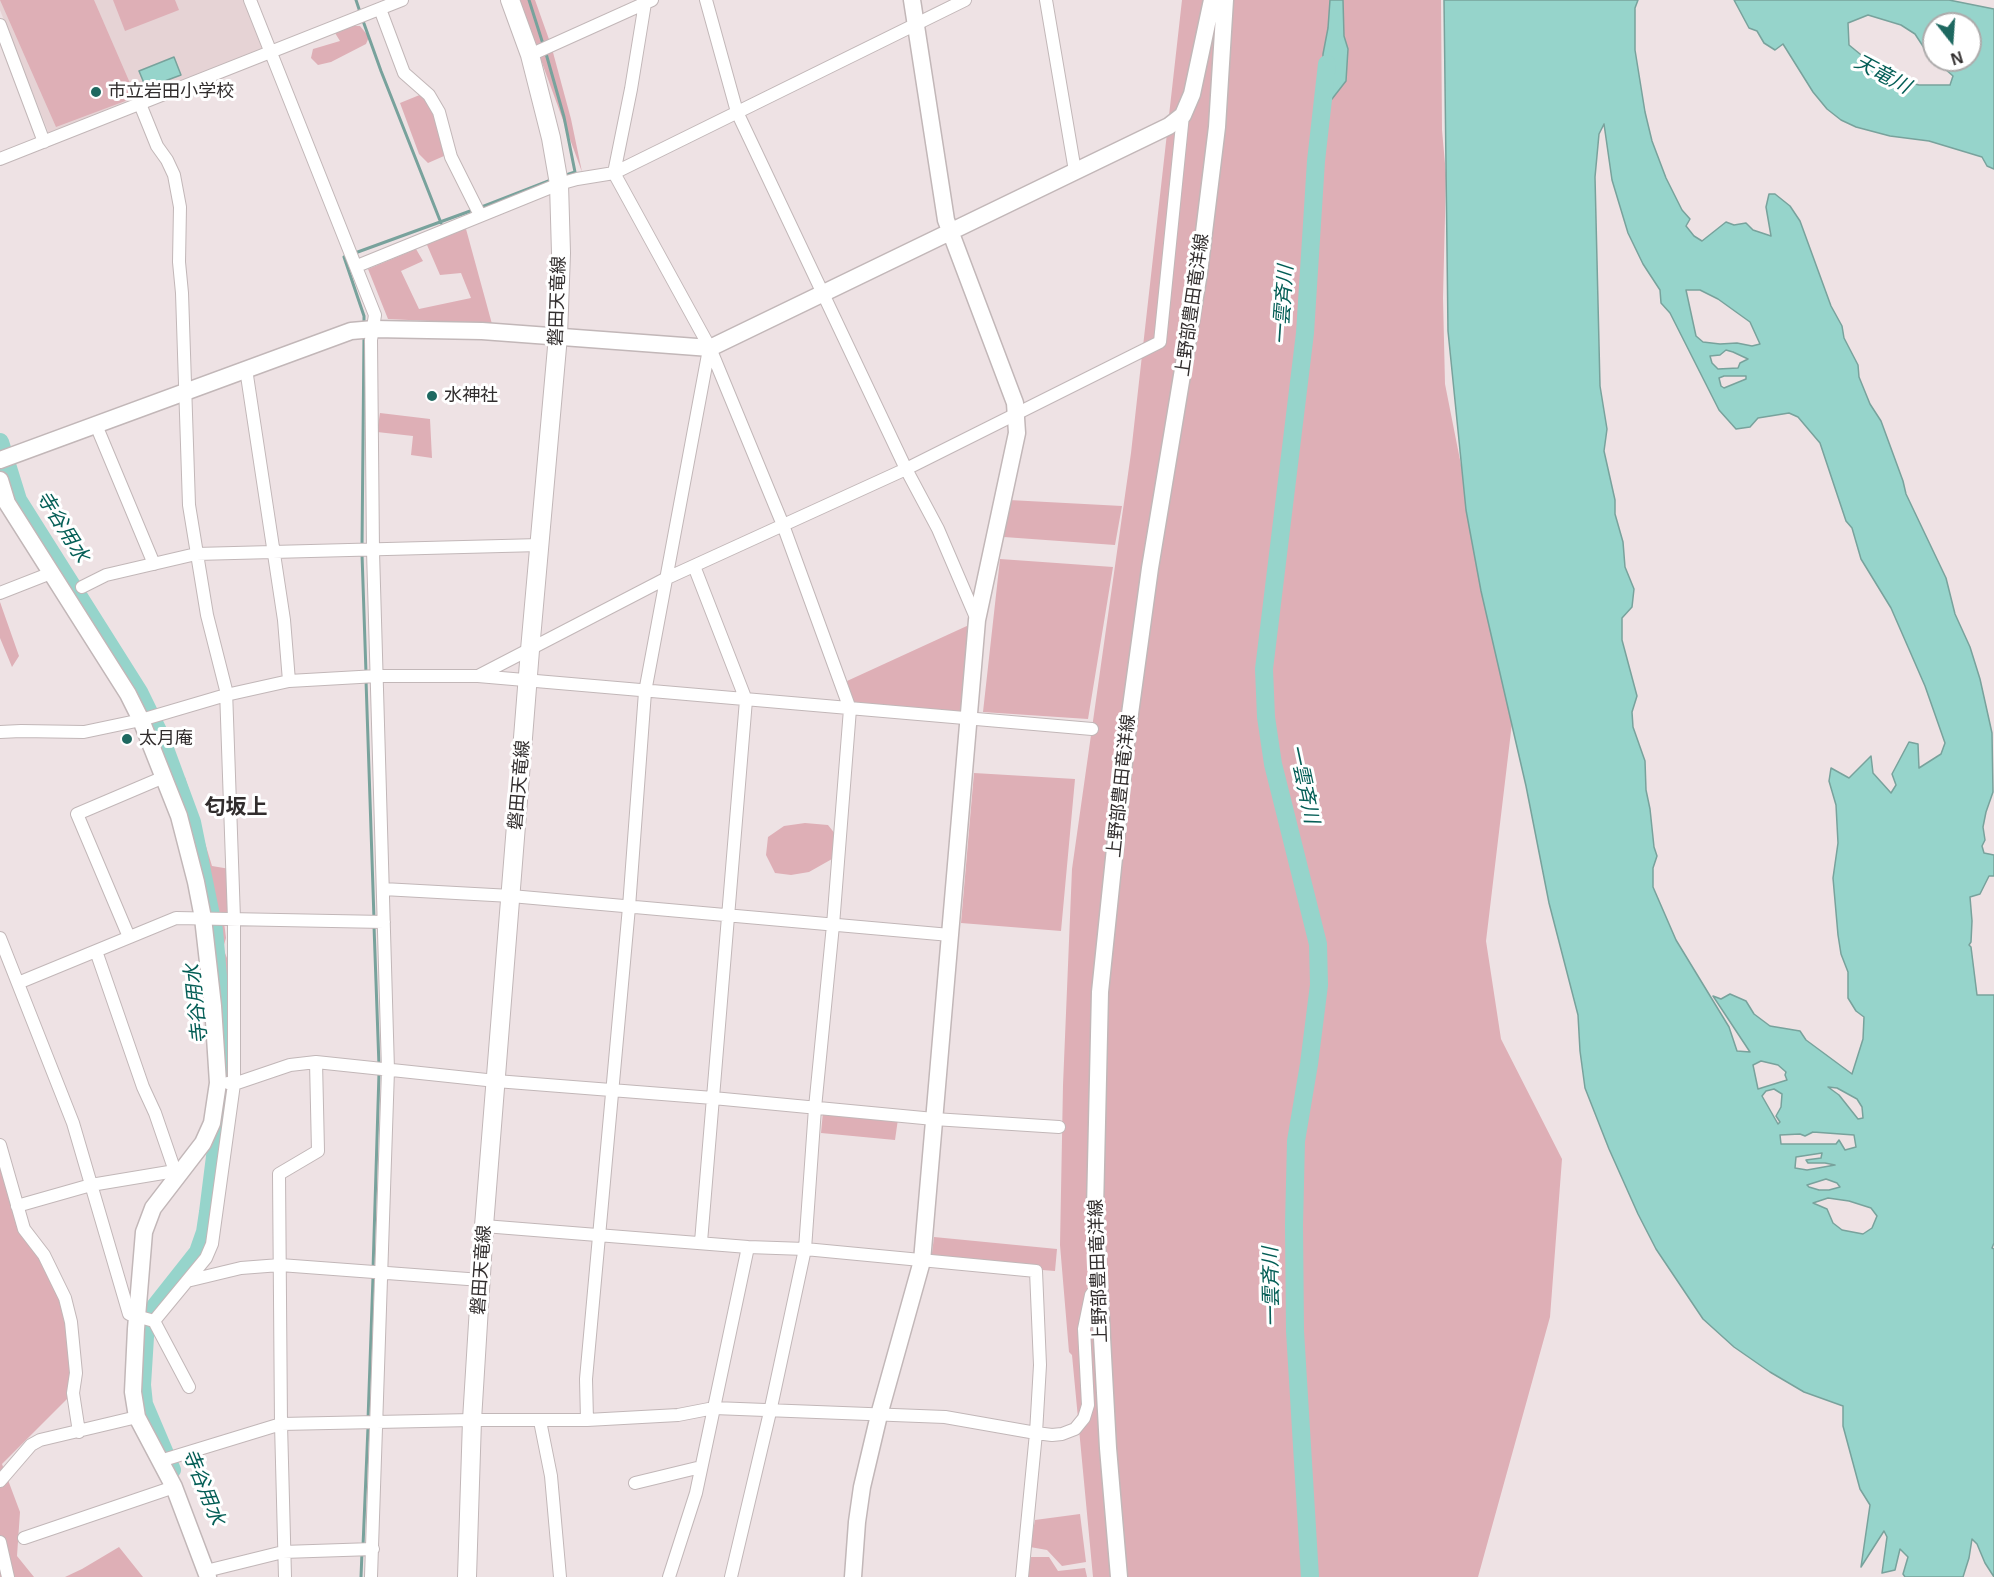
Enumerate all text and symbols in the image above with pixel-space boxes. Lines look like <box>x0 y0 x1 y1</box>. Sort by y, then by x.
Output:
north arrow <box>1922 12 1982 72</box>
text: N <box>1949 48 1965 68</box>
water label: 天竜川 <box>1850 50 1914 100</box>
place label: 市立岩田小学校 <box>108 81 234 103</box>
marker: 市立岩田小学校 <box>89 85 103 99</box>
street label: 上野部豊田竜洋線 <box>1172 232 1214 378</box>
street label: 磐田天竜線 <box>546 256 570 346</box>
water label: 一雲斉川 <box>1269 264 1299 346</box>
place label: 水神社 <box>444 385 498 407</box>
marker: 水神社 <box>425 389 439 403</box>
water label: 寺谷用水 <box>31 487 93 567</box>
street label: 上野部豊田竜洋線 <box>1104 713 1140 859</box>
place label: 太月庵 <box>139 728 193 750</box>
marker: 太月庵 <box>120 732 134 746</box>
street label: 磐田天竜線 <box>505 739 535 831</box>
water label: 一雲斉川 <box>1283 742 1323 826</box>
district label: 匂坂上 <box>205 795 267 821</box>
water label: 寺谷用水 <box>181 963 213 1045</box>
street label: 上野部豊田竜洋線 <box>1086 1199 1112 1343</box>
street label: 磐田天竜線 <box>468 1224 496 1316</box>
water label: 一雲斉川 <box>1259 1247 1285 1327</box>
water label: 寺谷用水 <box>177 1445 229 1529</box>

